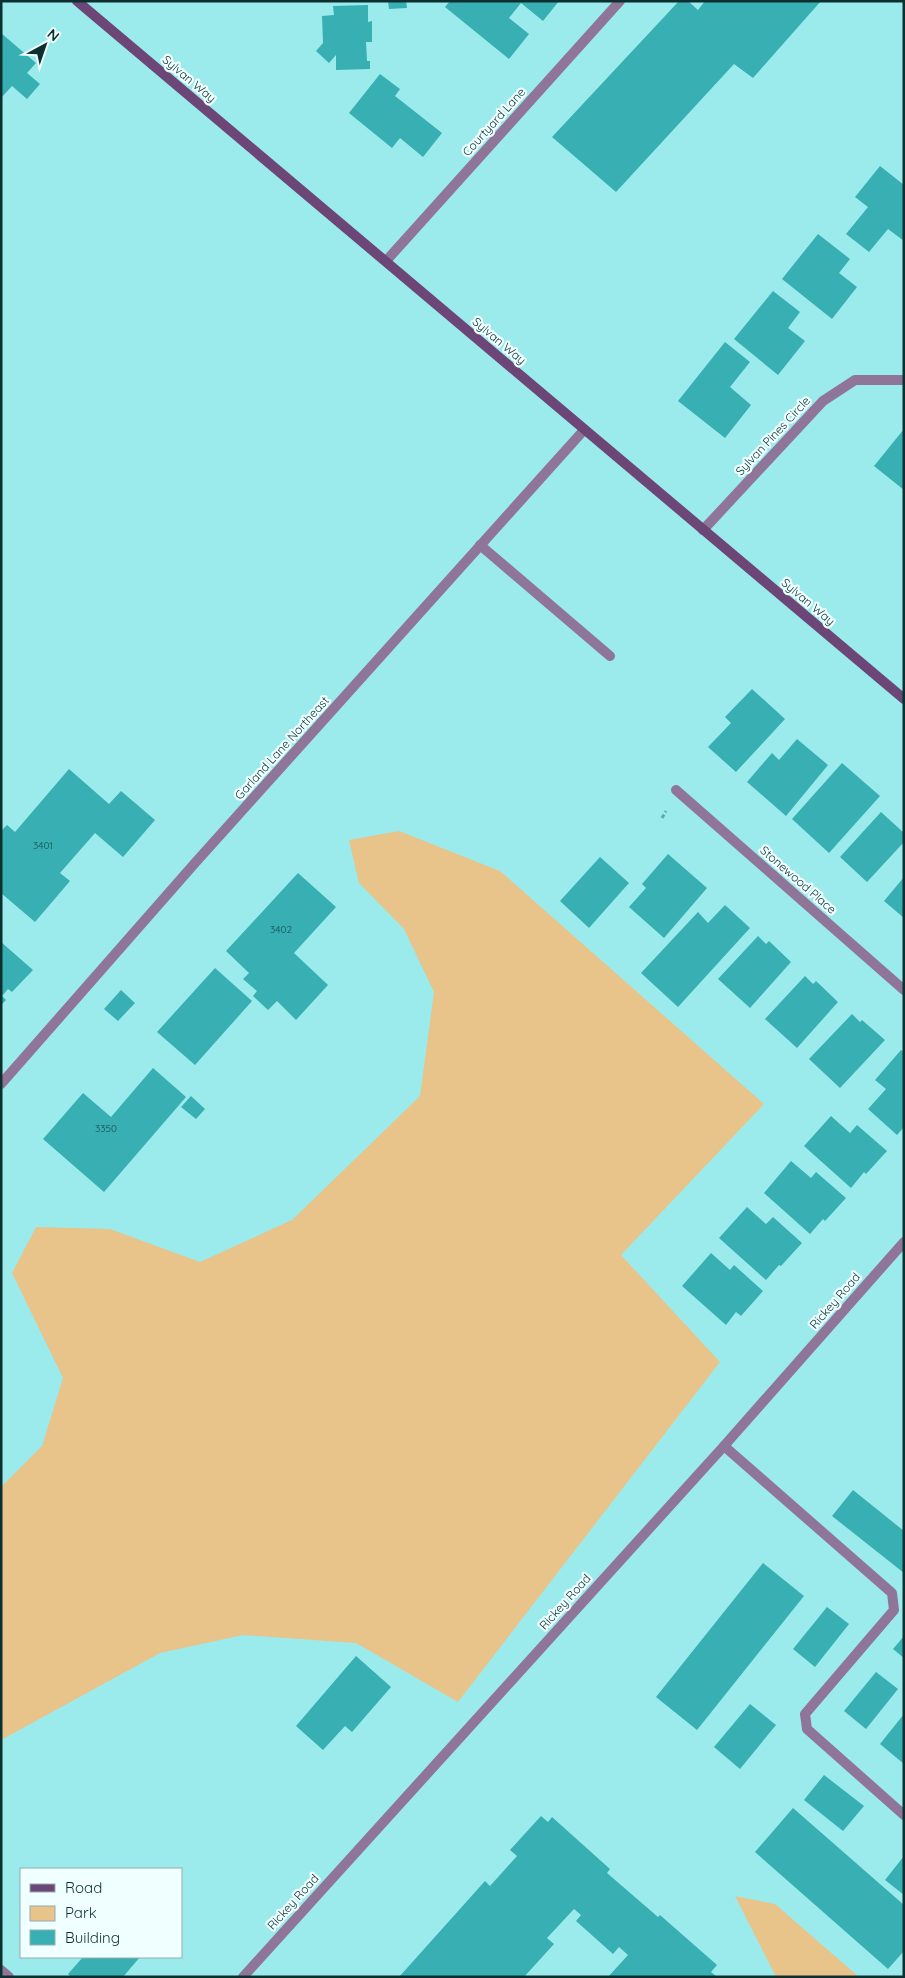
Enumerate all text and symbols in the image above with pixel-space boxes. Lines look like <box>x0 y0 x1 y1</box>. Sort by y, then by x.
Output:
north arrow <box>20 20 70 70</box>
text: N <box>44 25 63 45</box>
street label: Sylvan Way <box>159 52 219 105</box>
street label: Courtyard Lane <box>459 84 528 159</box>
street label: Sylvan Way <box>469 314 529 367</box>
street label: Sylvan Pines Circle <box>732 393 813 478</box>
street label: Sylvan Way <box>778 575 838 628</box>
street label: Garland Lane Northeast <box>231 693 332 802</box>
house number: 3401 <box>33 839 53 852</box>
street label: Stonewood Place <box>757 842 840 917</box>
house number: 3402 <box>270 923 292 936</box>
house number: 3350 <box>95 1122 117 1135</box>
street label: Rickey Road <box>806 1269 863 1332</box>
street label: Rickey Road <box>536 1571 593 1633</box>
legend <box>20 1868 182 1958</box>
street label: Rickey Road <box>264 1871 321 1933</box>
text: Road <box>65 1878 102 1897</box>
text: Park <box>65 1903 97 1922</box>
text: Building <box>65 1928 120 1947</box>

